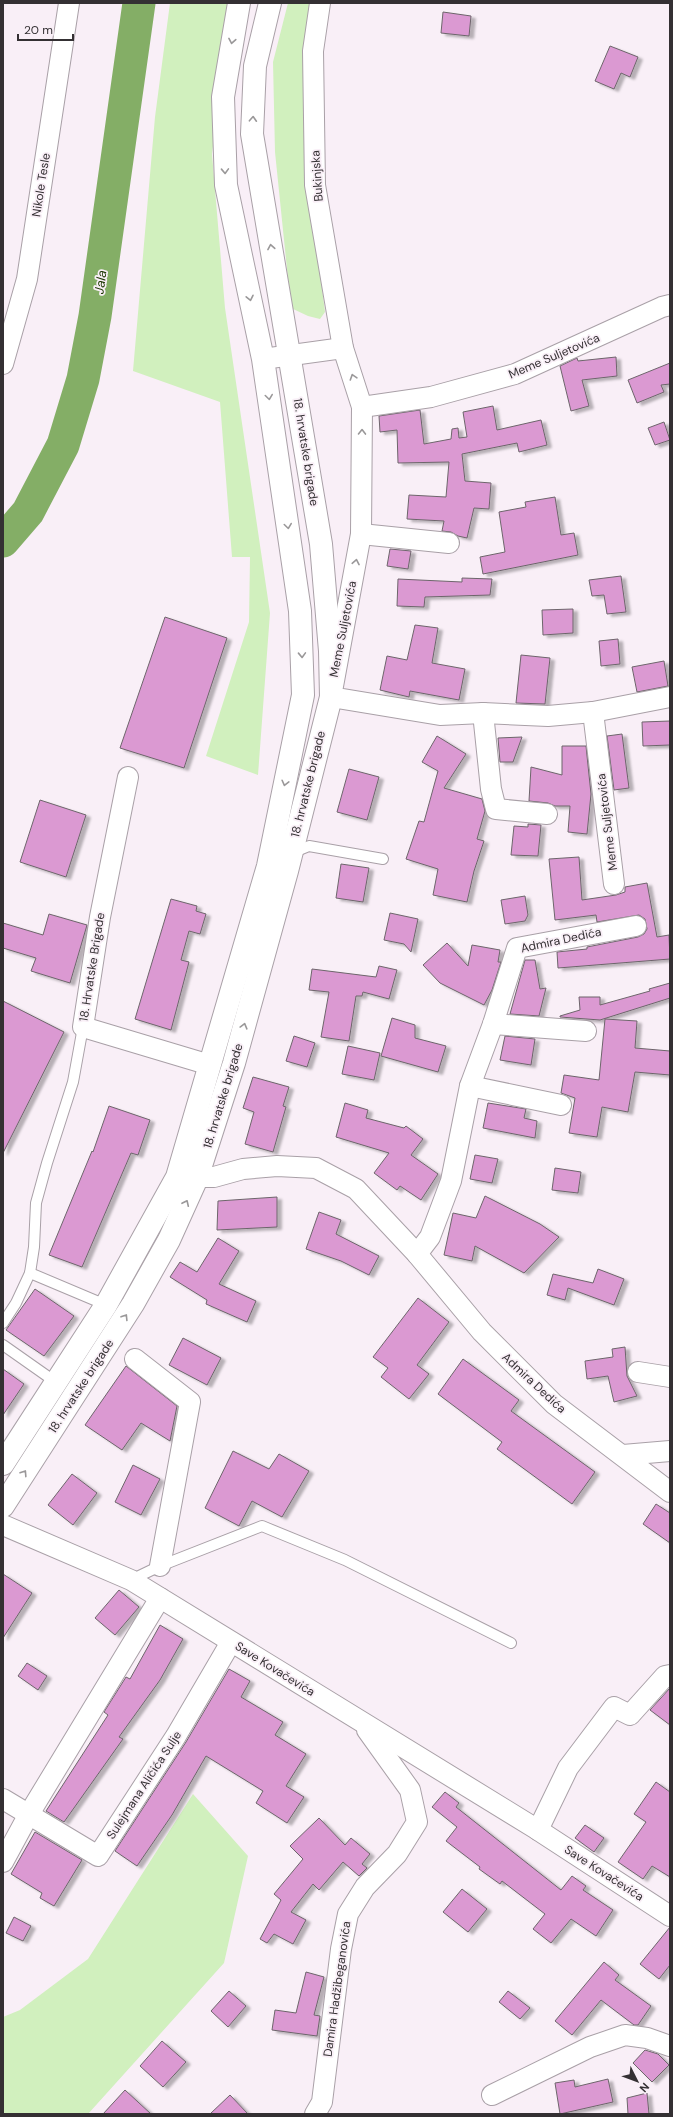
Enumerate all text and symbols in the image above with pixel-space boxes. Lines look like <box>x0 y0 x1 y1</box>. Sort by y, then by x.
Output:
scale bar <box>18 16 73 42</box>
text: 20 m <box>24 22 53 38</box>
one-way arrow <box>229 38 237 45</box>
one-way arrow <box>248 116 257 122</box>
street label: Bukinjska <box>307 150 327 202</box>
street label: Nikole Tesle <box>28 152 54 218</box>
one-way arrow <box>221 168 230 174</box>
one-way arrow <box>268 244 276 250</box>
water label: Jala <box>90 269 111 295</box>
one-way arrow <box>246 295 254 301</box>
street label: Meme Suljetovića <box>506 330 602 382</box>
one-way arrow <box>349 374 358 381</box>
one-way arrow <box>264 394 273 401</box>
street label: 18. hrvatske brigade <box>290 397 322 507</box>
one-way arrow <box>358 429 366 435</box>
one-way arrow <box>283 523 292 529</box>
one-way arrow <box>351 559 359 565</box>
street label: Meme Suljetovića <box>326 580 360 678</box>
one-way arrow <box>298 652 306 658</box>
street label: 18. hrvatske brigade <box>287 729 329 839</box>
street label: Meme Suljetovića <box>593 773 621 871</box>
one-way arrow <box>281 779 290 786</box>
street label: 18. Hrvatske Brigade <box>75 911 109 1023</box>
street label: Admira Dedića <box>519 924 603 956</box>
one-way arrow <box>239 1023 248 1030</box>
street label: 18. hrvatske brigade <box>199 1041 247 1151</box>
one-way arrow <box>181 1199 189 1207</box>
one-way arrow <box>120 1314 127 1321</box>
street label: 18. hrvatske brigade <box>45 1336 118 1436</box>
street label: Admira Dedića <box>499 1349 569 1417</box>
one-way arrow <box>19 1471 26 1478</box>
street label: Save Kovačevića <box>232 1638 318 1700</box>
street label: Sulejmana Aličića Sulje <box>103 1728 185 1842</box>
street label: Save Kovačevića <box>561 1841 647 1905</box>
street label: Damira Hadžibeganovića <box>320 1920 354 2058</box>
north arrow <box>617 2061 657 2101</box>
text: N <box>637 2080 652 2095</box>

